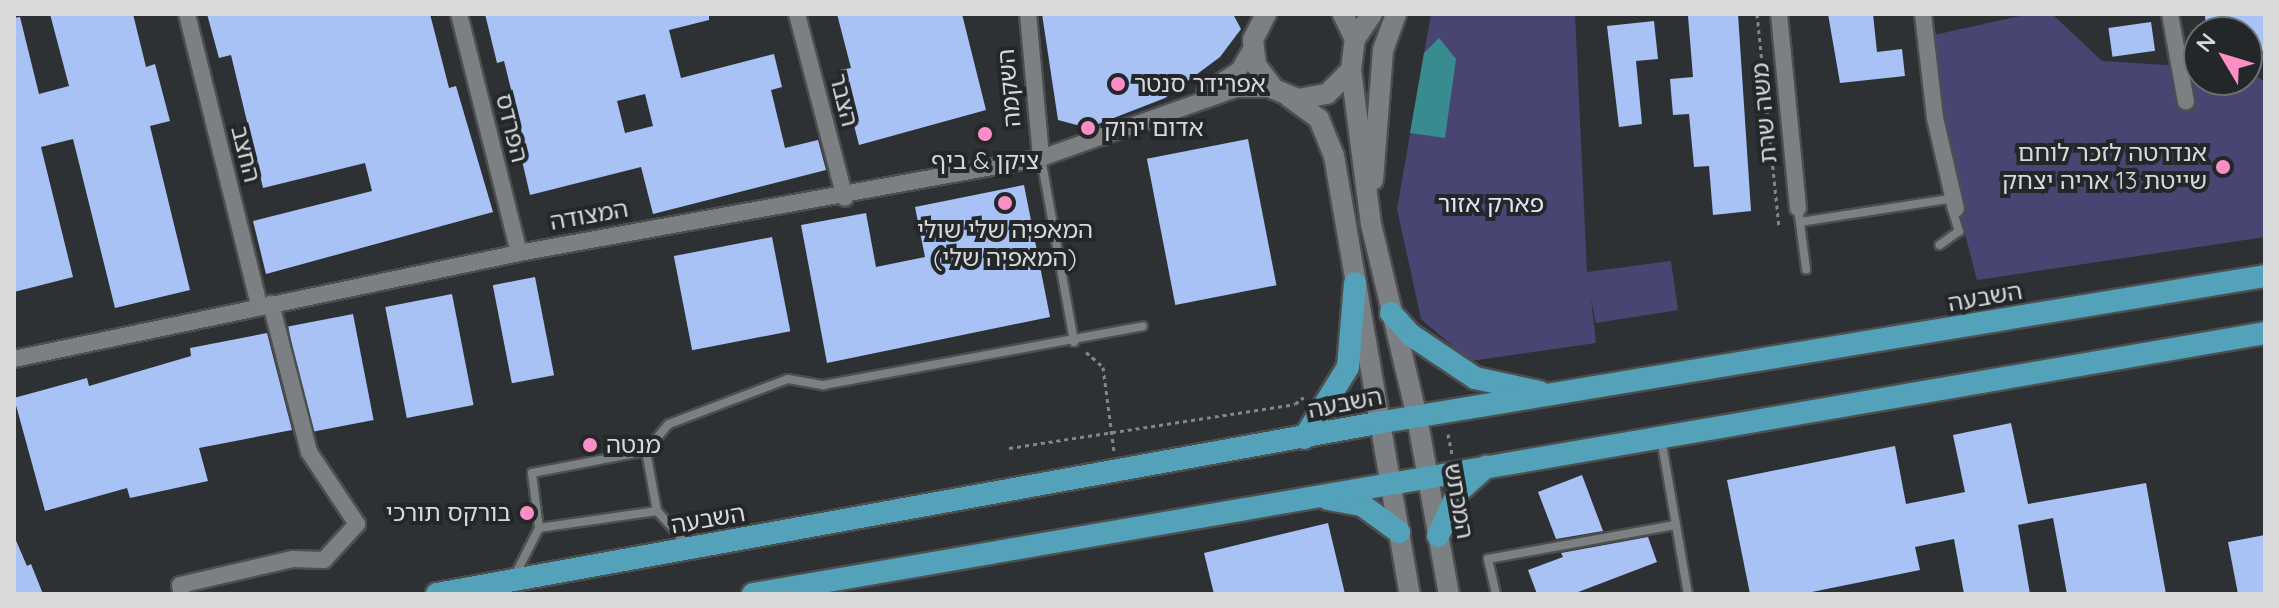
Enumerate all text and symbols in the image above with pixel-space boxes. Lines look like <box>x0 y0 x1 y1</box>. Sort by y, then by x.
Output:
north arrow <box>2183 16 2263 96</box>
text: N <box>2190 27 2222 57</box>
street label: השקמה <box>991 48 1027 128</box>
street label: משה שרת <box>1745 62 1783 164</box>
place label: אפרידר סנטר <box>1134 70 1266 98</box>
street label: הצבר <box>824 71 864 129</box>
marker: אפרידר סנטר <box>1109 75 1127 93</box>
street label: הפרדס <box>490 91 534 165</box>
place label: אדום ירוק <box>1104 114 1204 142</box>
marker: אדום ירוק <box>1079 119 1097 137</box>
street label: החצב <box>225 123 267 185</box>
marker: ציקן & ביף <box>976 125 994 143</box>
place label: אנדרטה לזכר לוחם שייטת 13 אריה יצחק <box>2002 139 2207 195</box>
place label: ציקן & ביף <box>931 147 1039 175</box>
marker: אנדרטה לזכר לוחם שייטת 13 אריה יצחק <box>2214 158 2232 176</box>
park label: פארק אזור <box>1438 190 1544 218</box>
street label: המצודה <box>548 194 630 236</box>
marker: המאפיה שלי שולי (המאפיה שלי) <box>996 194 1014 212</box>
place label: המאפיה שלי שולי (המאפיה שלי) <box>917 216 1093 272</box>
street label: השבעה <box>1946 276 2024 318</box>
street label: השבעה <box>1305 382 1385 424</box>
place label: מנטה <box>606 431 661 459</box>
marker: מנטה <box>581 436 599 454</box>
street label: המכתש <box>1438 461 1480 541</box>
street label: השבעה <box>669 498 747 540</box>
place label: בורקס תורכי <box>386 499 511 527</box>
marker: בורקס תורכי <box>518 504 536 522</box>

